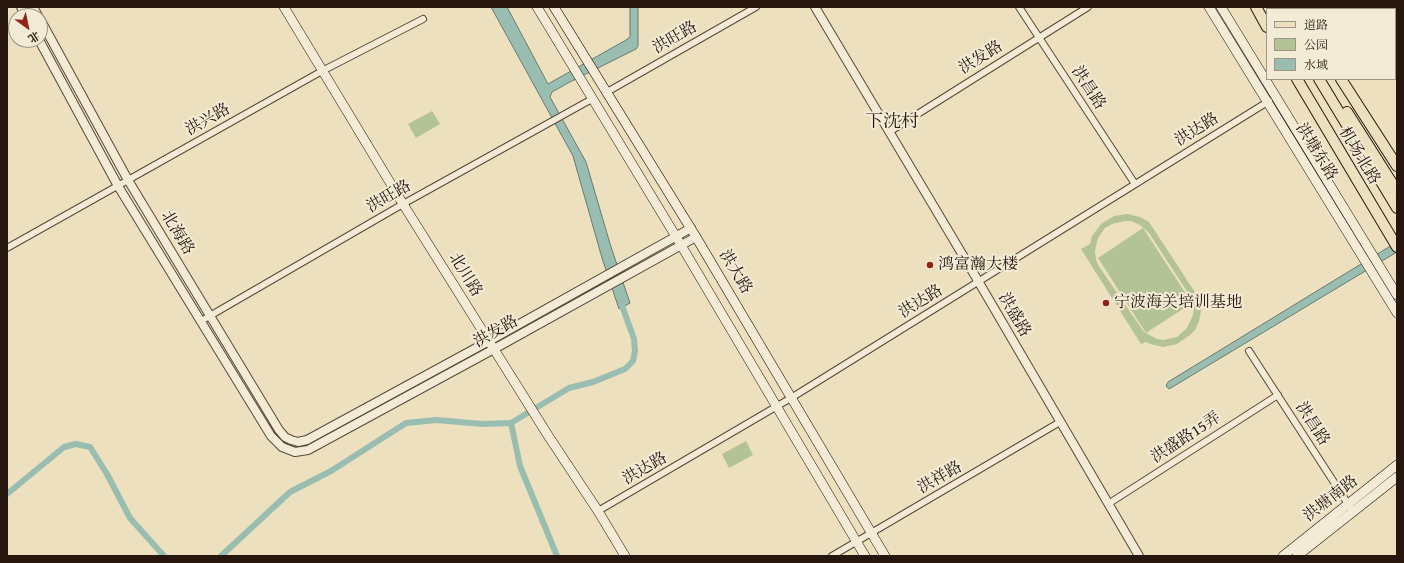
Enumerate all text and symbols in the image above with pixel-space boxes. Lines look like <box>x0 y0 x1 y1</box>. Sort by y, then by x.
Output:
north arrow <box>8 8 48 48</box>
legend <box>1266 8 1396 80</box>
text: 道路 <box>1304 16 1328 33</box>
street label: 洪旺路 <box>649 18 701 58</box>
text: 北 <box>25 28 43 47</box>
text: 公园 <box>1304 36 1328 53</box>
street label: 洪发路 <box>956 37 1006 79</box>
text: 水域 <box>1304 56 1328 73</box>
street label: 洪昌路 <box>1067 63 1109 113</box>
street label: 洪兴路 <box>182 100 234 140</box>
street label: 洪达路 <box>1172 109 1222 151</box>
district label: 下沈村 <box>865 111 919 133</box>
street label: 洪塘东路 <box>1291 120 1341 184</box>
street label: 机场北路 <box>1334 124 1384 188</box>
street label: 洪旺路 <box>363 177 415 217</box>
street label: 北海路 <box>156 207 198 259</box>
street label: 洪大路 <box>714 246 756 298</box>
street label: 北川路 <box>444 250 486 300</box>
place label: 鸿富瀚大楼 <box>938 255 1018 275</box>
marker: 鸿富瀚大楼 <box>925 260 935 270</box>
street label: 洪达路 <box>896 281 946 323</box>
street label: 洪盛路 <box>994 289 1034 341</box>
place label: 宁波海关培训基地 <box>1114 293 1242 313</box>
marker: 宁波海关培训基地 <box>1101 298 1111 308</box>
street label: 洪发路 <box>470 312 522 352</box>
street label: 洪昌路 <box>1291 399 1333 449</box>
street label: 洪盛路15弄 <box>1147 408 1225 468</box>
street label: 洪达路 <box>619 449 671 489</box>
street label: 洪祥路 <box>914 458 966 498</box>
street label: 洪塘南路 <box>1300 472 1362 526</box>

